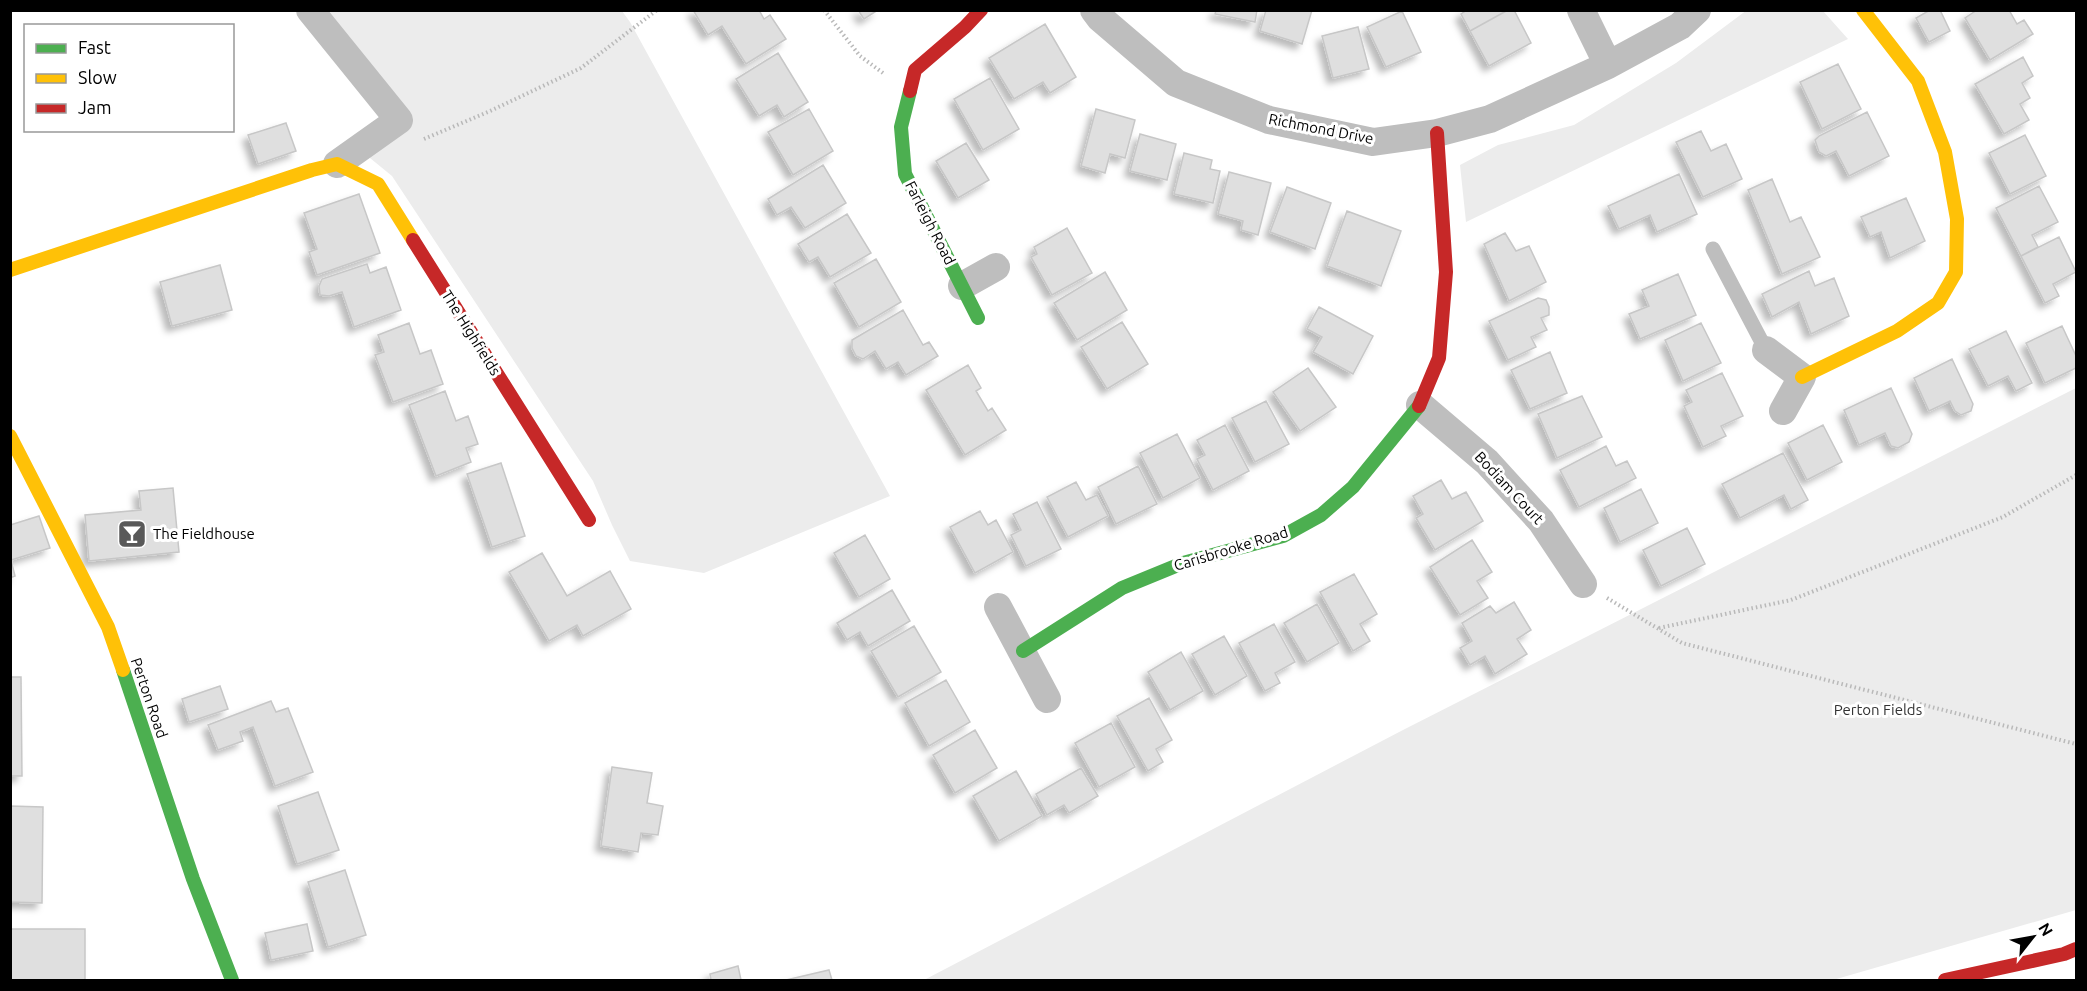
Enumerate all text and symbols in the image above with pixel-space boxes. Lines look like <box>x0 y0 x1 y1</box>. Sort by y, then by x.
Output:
legend <box>24 24 234 132</box>
text: Fast <box>78 37 111 57</box>
text: Slow <box>78 67 117 87</box>
text: Jam <box>78 97 112 117</box>
street label: Richmond Drive <box>1267 110 1375 147</box>
street label: Farleigh Road <box>902 178 959 268</box>
street label: The Highfields <box>439 287 504 378</box>
street label: Bodiam Court <box>1471 448 1547 528</box>
bar icon: The Fieldhouse <box>116 518 148 550</box>
street label: Carisbrooke Road <box>1172 523 1290 574</box>
place label: The Fieldhouse <box>153 525 255 542</box>
street label: Perton Road <box>128 655 171 740</box>
park label: Perton Fields <box>1834 701 1922 718</box>
north arrow <box>2003 907 2063 967</box>
text: N <box>2035 920 2057 939</box>

